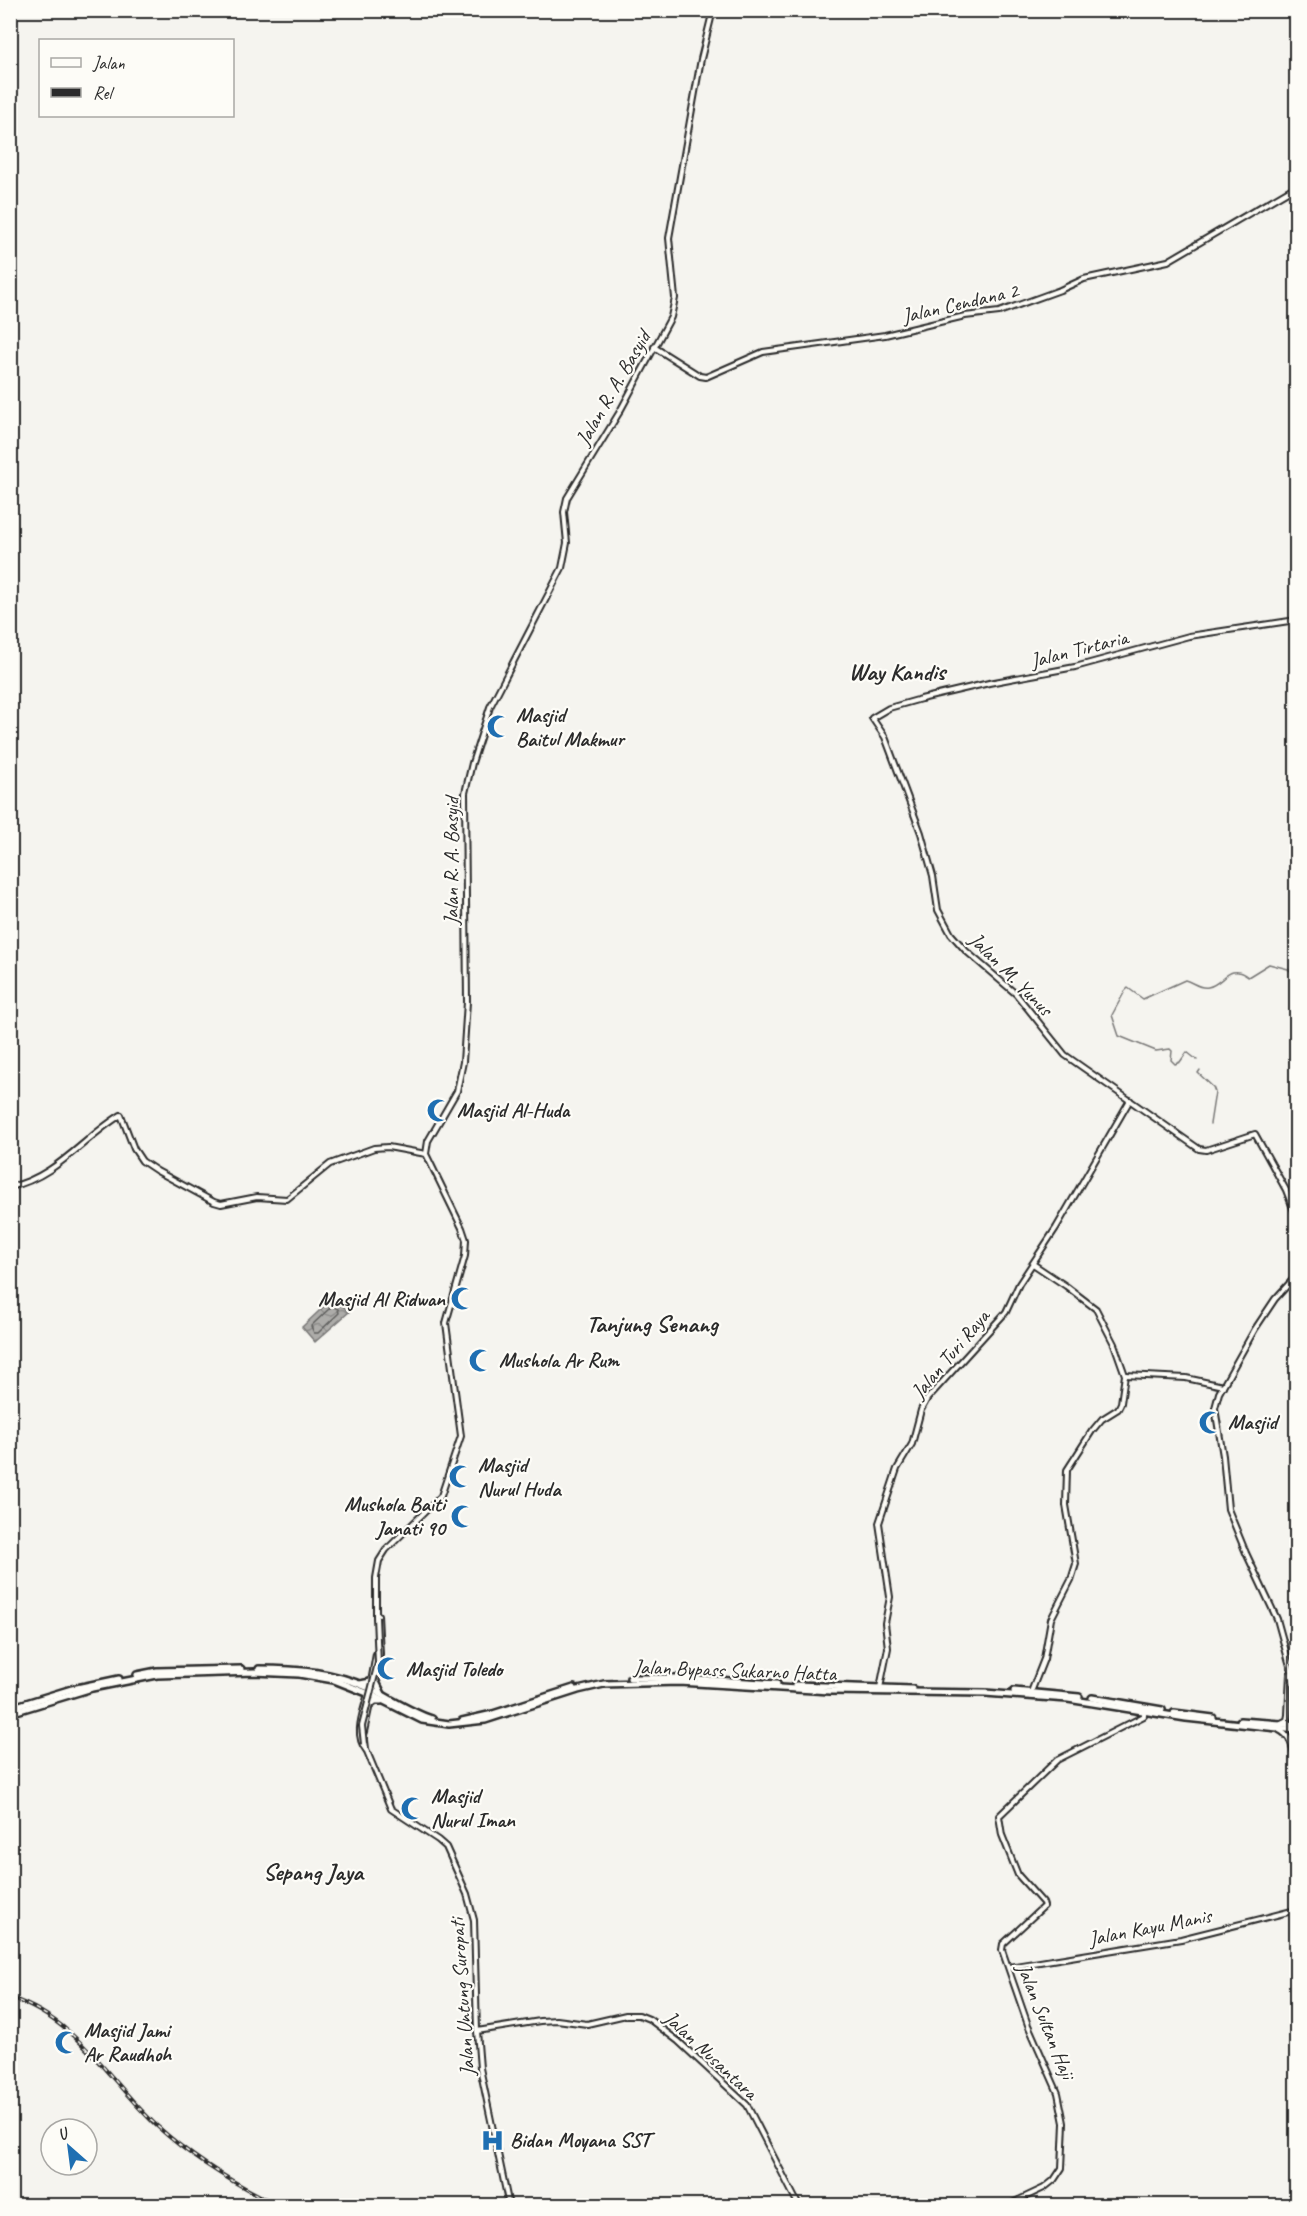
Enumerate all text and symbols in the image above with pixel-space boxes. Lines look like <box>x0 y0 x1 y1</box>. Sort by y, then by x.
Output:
legend <box>39 39 234 117</box>
text: Jalan <box>92 52 125 74</box>
text: Rel <box>93 82 115 104</box>
street label: Jalan Cendana 2 <box>899 277 1022 329</box>
street label: Jalan R. A. Basyid <box>569 324 658 451</box>
street label: Jalan Tirtaria <box>1027 624 1133 674</box>
district label: Way Kandis <box>849 657 948 687</box>
place label: Masjid Baitul Makmur <box>516 702 626 752</box>
mosque icon: Masjid Baitul Makmur <box>485 714 511 740</box>
street label: Jalan R. A. Basyid <box>438 794 464 926</box>
street label: Jalan M. Yunus <box>963 926 1060 1023</box>
mosque icon: Masjid Al-Huda <box>426 1097 452 1123</box>
place label: Masjid Al-Huda <box>457 1097 571 1123</box>
place label: Masjid Al Ridwan <box>318 1286 446 1312</box>
mosque icon: Masjid Al Ridwan <box>450 1286 476 1312</box>
street label: Jalan Turi Raya <box>904 1302 996 1405</box>
district label: Tanjung Senang <box>586 1309 720 1339</box>
mosque icon: Mushola Ar Rum <box>468 1347 494 1373</box>
place label: Mushola Ar Rum <box>499 1347 620 1373</box>
mosque icon: Masjid <box>1197 1409 1223 1435</box>
place label: Masjid <box>1228 1409 1281 1435</box>
place label: Masjid Nurul Huda <box>478 1452 562 1502</box>
mosque icon: Masjid Nurul Huda <box>447 1464 473 1490</box>
place label: Mushola Baiti Janati 90 <box>344 1491 448 1541</box>
mosque icon: Mushola Baiti Janati 90 <box>450 1503 476 1529</box>
street label: Jalan Bypass Sukarno Hatta <box>632 1653 838 1687</box>
mosque icon: Masjid Toledo <box>375 1656 401 1682</box>
place label: Masjid Toledo <box>406 1656 505 1682</box>
place label: Masjid Nurul Iman <box>431 1783 516 1833</box>
mosque icon: Masjid Nurul Iman <box>400 1795 426 1821</box>
district label: Sepang Jaya <box>263 1857 365 1887</box>
street label: Jalan Kayu Manis <box>1086 1902 1215 1952</box>
street label: Jalan Untung Suropati <box>443 1914 481 2078</box>
street label: Jalan Sultan Haji <box>1011 1958 1082 2086</box>
street label: Jalan Nusantara <box>658 2004 765 2107</box>
place label: Masjid Jami Ar Raudhoh <box>84 2017 173 2067</box>
mosque icon: Masjid Jami Ar Raudhoh <box>53 2029 79 2055</box>
north arrow <box>39 2117 99 2177</box>
text: U <box>54 2122 73 2145</box>
hospital icon: Bidan Moyana SST <box>479 2127 505 2153</box>
place label: Bidan Moyana SST <box>510 2127 655 2153</box>

